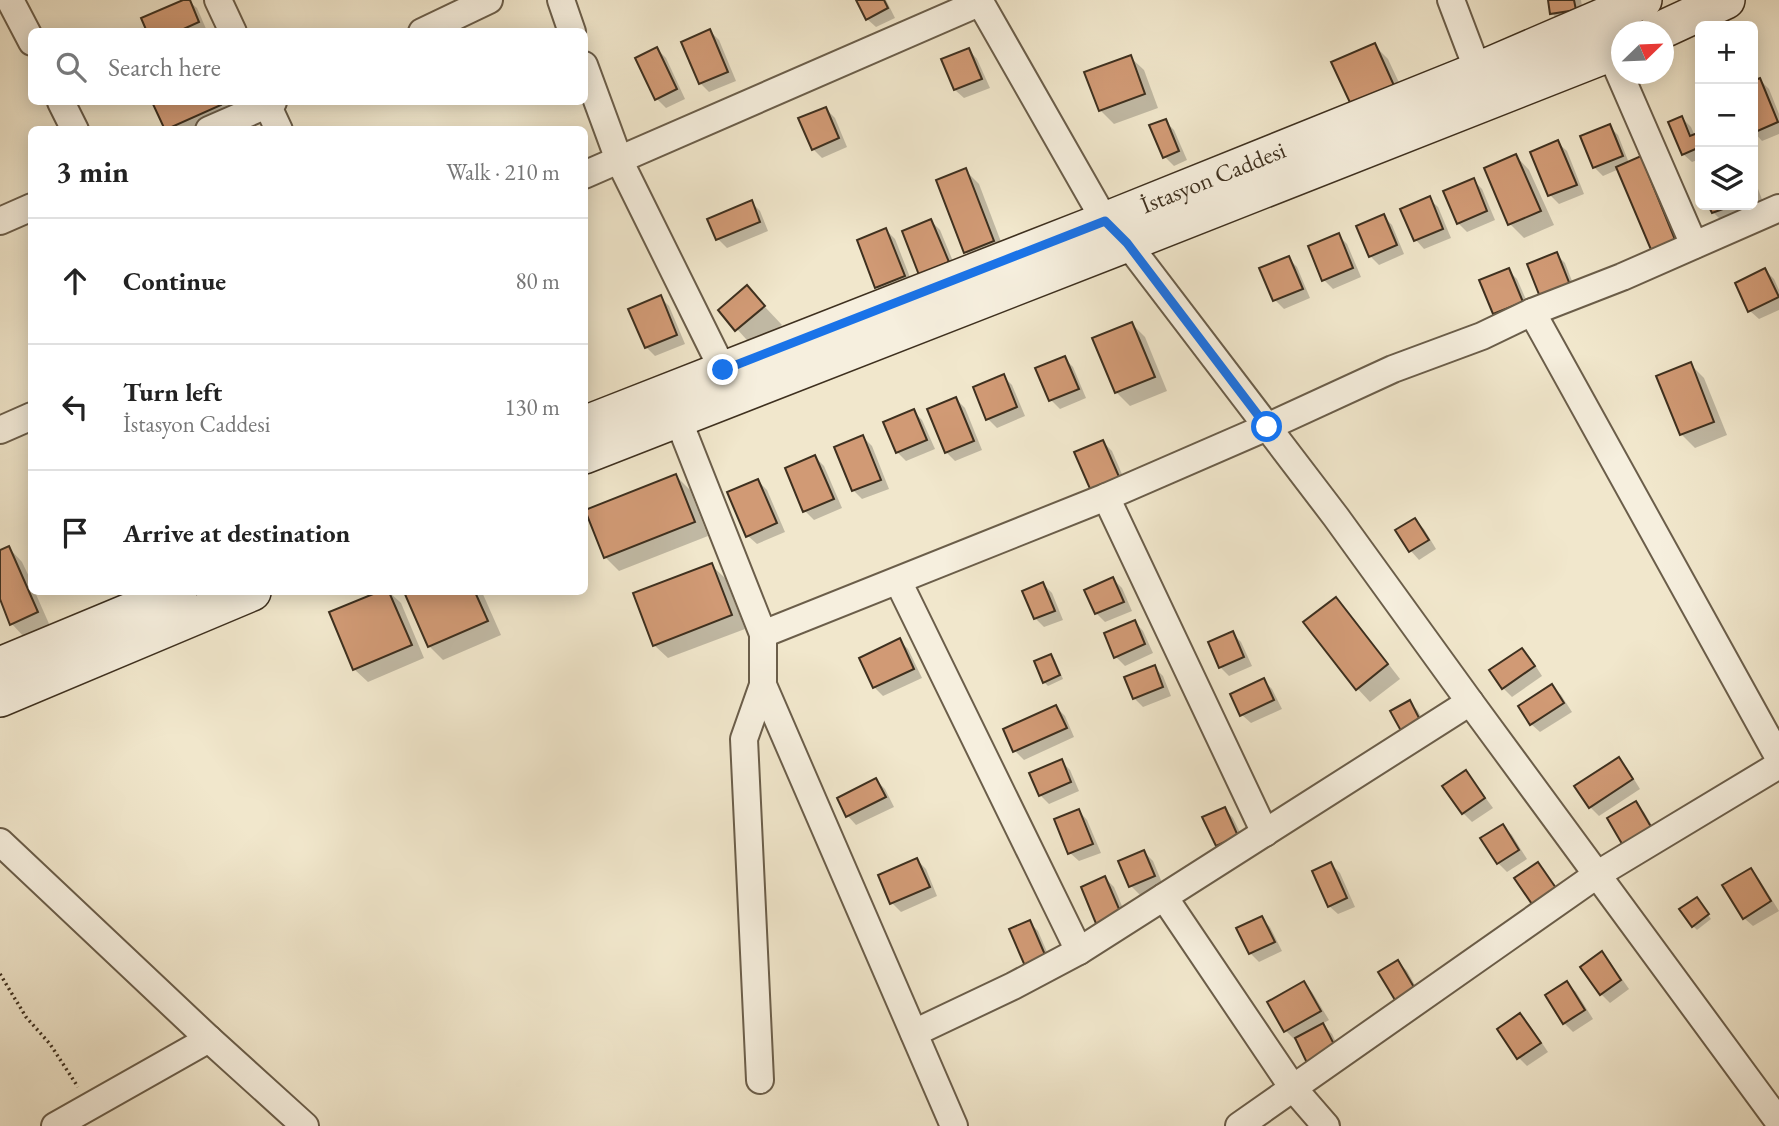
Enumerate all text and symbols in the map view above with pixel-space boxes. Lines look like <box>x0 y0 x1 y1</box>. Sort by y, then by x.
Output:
north arrow <box>1611 21 1674 84</box>
map controls <box>1695 21 1758 210</box>
button: + <box>1695 21 1758 84</box>
search box <box>28 28 588 105</box>
icon: search <box>52 48 90 86</box>
text: Search here <box>108 50 221 84</box>
button: − <box>1695 84 1758 147</box>
street label: İstasyon Caddesi <box>1136 134 1290 220</box>
button: layers <box>1695 147 1758 210</box>
text: 3 min <box>56 152 129 191</box>
text: Walk · 210 m <box>446 157 560 187</box>
icon: ahead <box>56 262 94 300</box>
text: Continue <box>123 264 226 298</box>
text: 80 m <box>515 266 560 296</box>
route end <box>707 354 738 385</box>
text: Turn left <box>123 375 222 409</box>
icon: left <box>56 388 94 426</box>
text: 130 m <box>504 392 560 422</box>
text: İstasyon Caddesi <box>123 409 270 439</box>
route start <box>1251 411 1282 442</box>
icon: arrive <box>56 514 94 552</box>
text: Arrive at destination <box>123 516 350 550</box>

